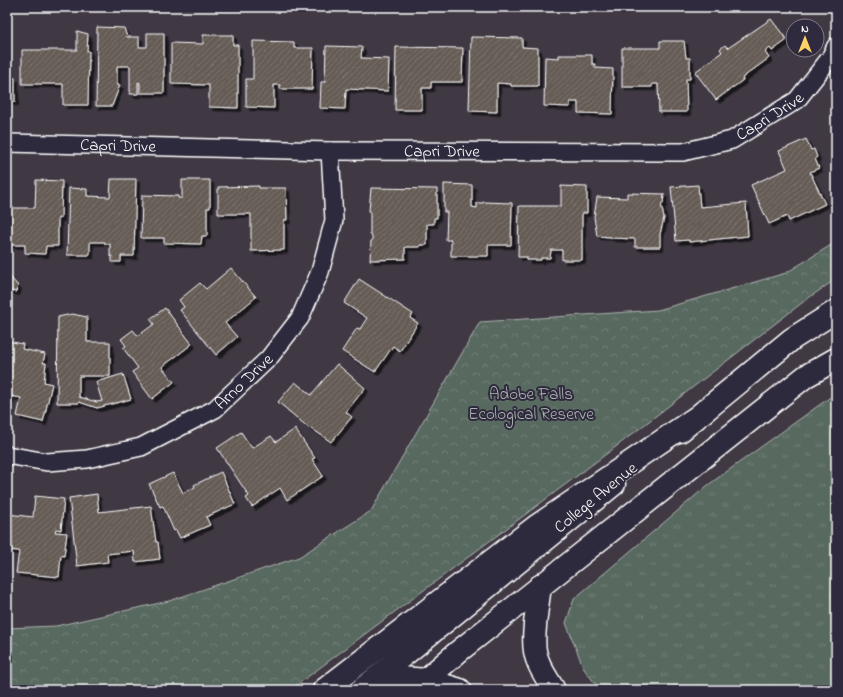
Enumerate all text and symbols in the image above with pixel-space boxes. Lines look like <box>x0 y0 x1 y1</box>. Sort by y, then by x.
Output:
north arrow <box>785 18 825 58</box>
text: N <box>801 21 809 37</box>
street label: Capri Drive <box>731 87 811 147</box>
street label: Capri Drive <box>80 132 157 159</box>
street label: Capri Drive <box>404 139 480 164</box>
street label: Arno Drive <box>209 347 279 416</box>
park label: Adobe Falls Ecological Reserve <box>468 382 594 429</box>
street label: College Avenue <box>549 456 645 541</box>

